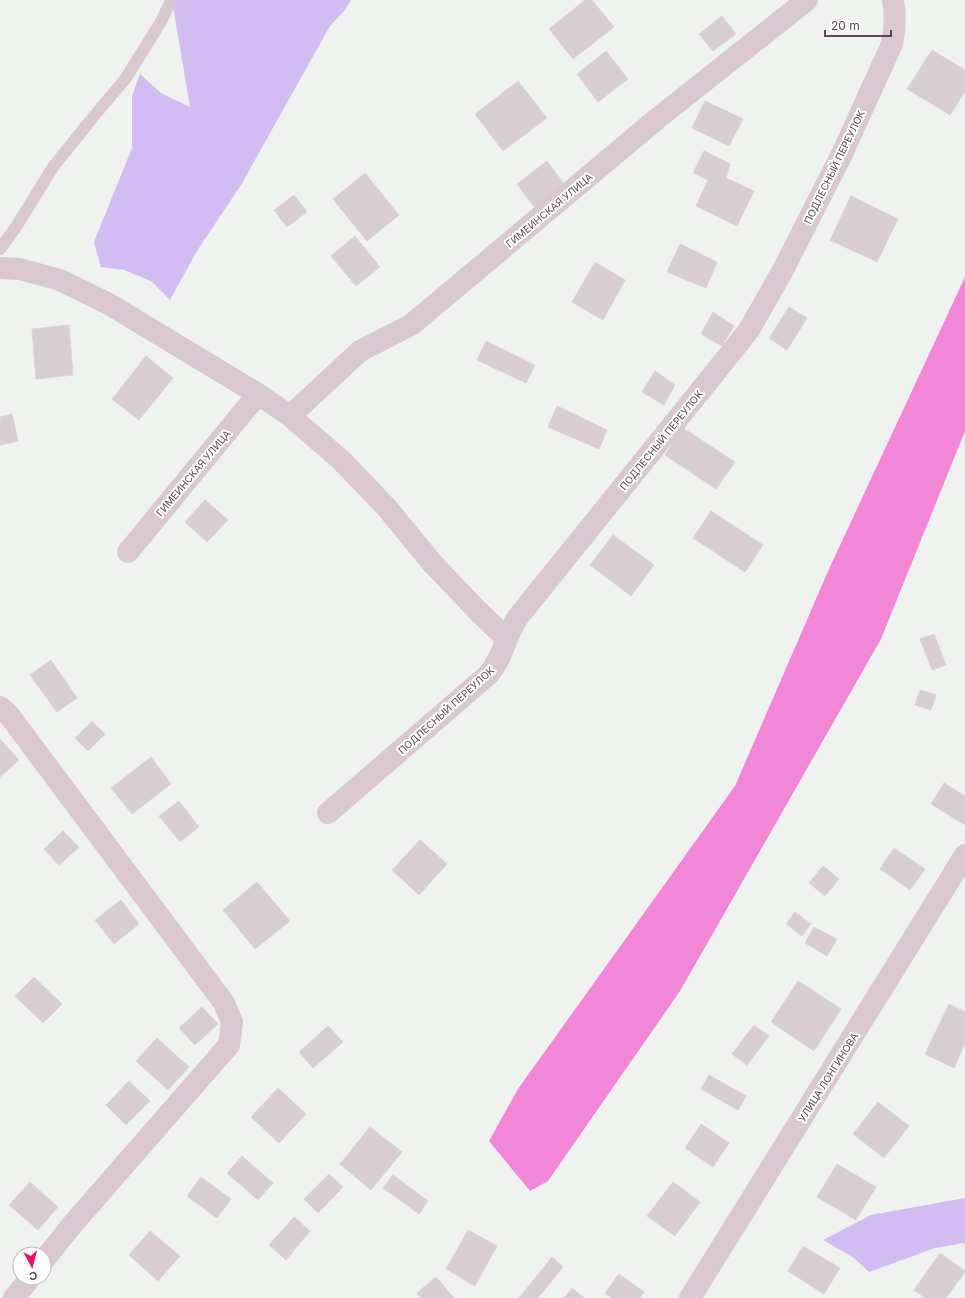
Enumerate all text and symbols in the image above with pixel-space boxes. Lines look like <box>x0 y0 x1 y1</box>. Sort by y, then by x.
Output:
scale bar <box>825 12 891 38</box>
text: 20 m <box>831 18 860 33</box>
street label: ПОДЛЕСНЫЙ ПЕРЕУЛОК <box>800 108 867 226</box>
street label: ГИМЕИНСКАЯ УЛИЦА <box>503 170 595 250</box>
street label: ПОДЛЕСНЫЙ ПЕРЕУЛОК <box>616 387 705 492</box>
street label: ГИМЕИНСКАЯ УЛИЦА <box>153 427 233 519</box>
street label: ПОДЛЕСНЫЙ ПЕРЕУЛОК <box>395 663 497 756</box>
street label: УЛИЦА ЛОНГИНОВА <box>796 1030 860 1124</box>
north arrow <box>12 1246 52 1286</box>
text: С <box>28 1268 38 1283</box>

